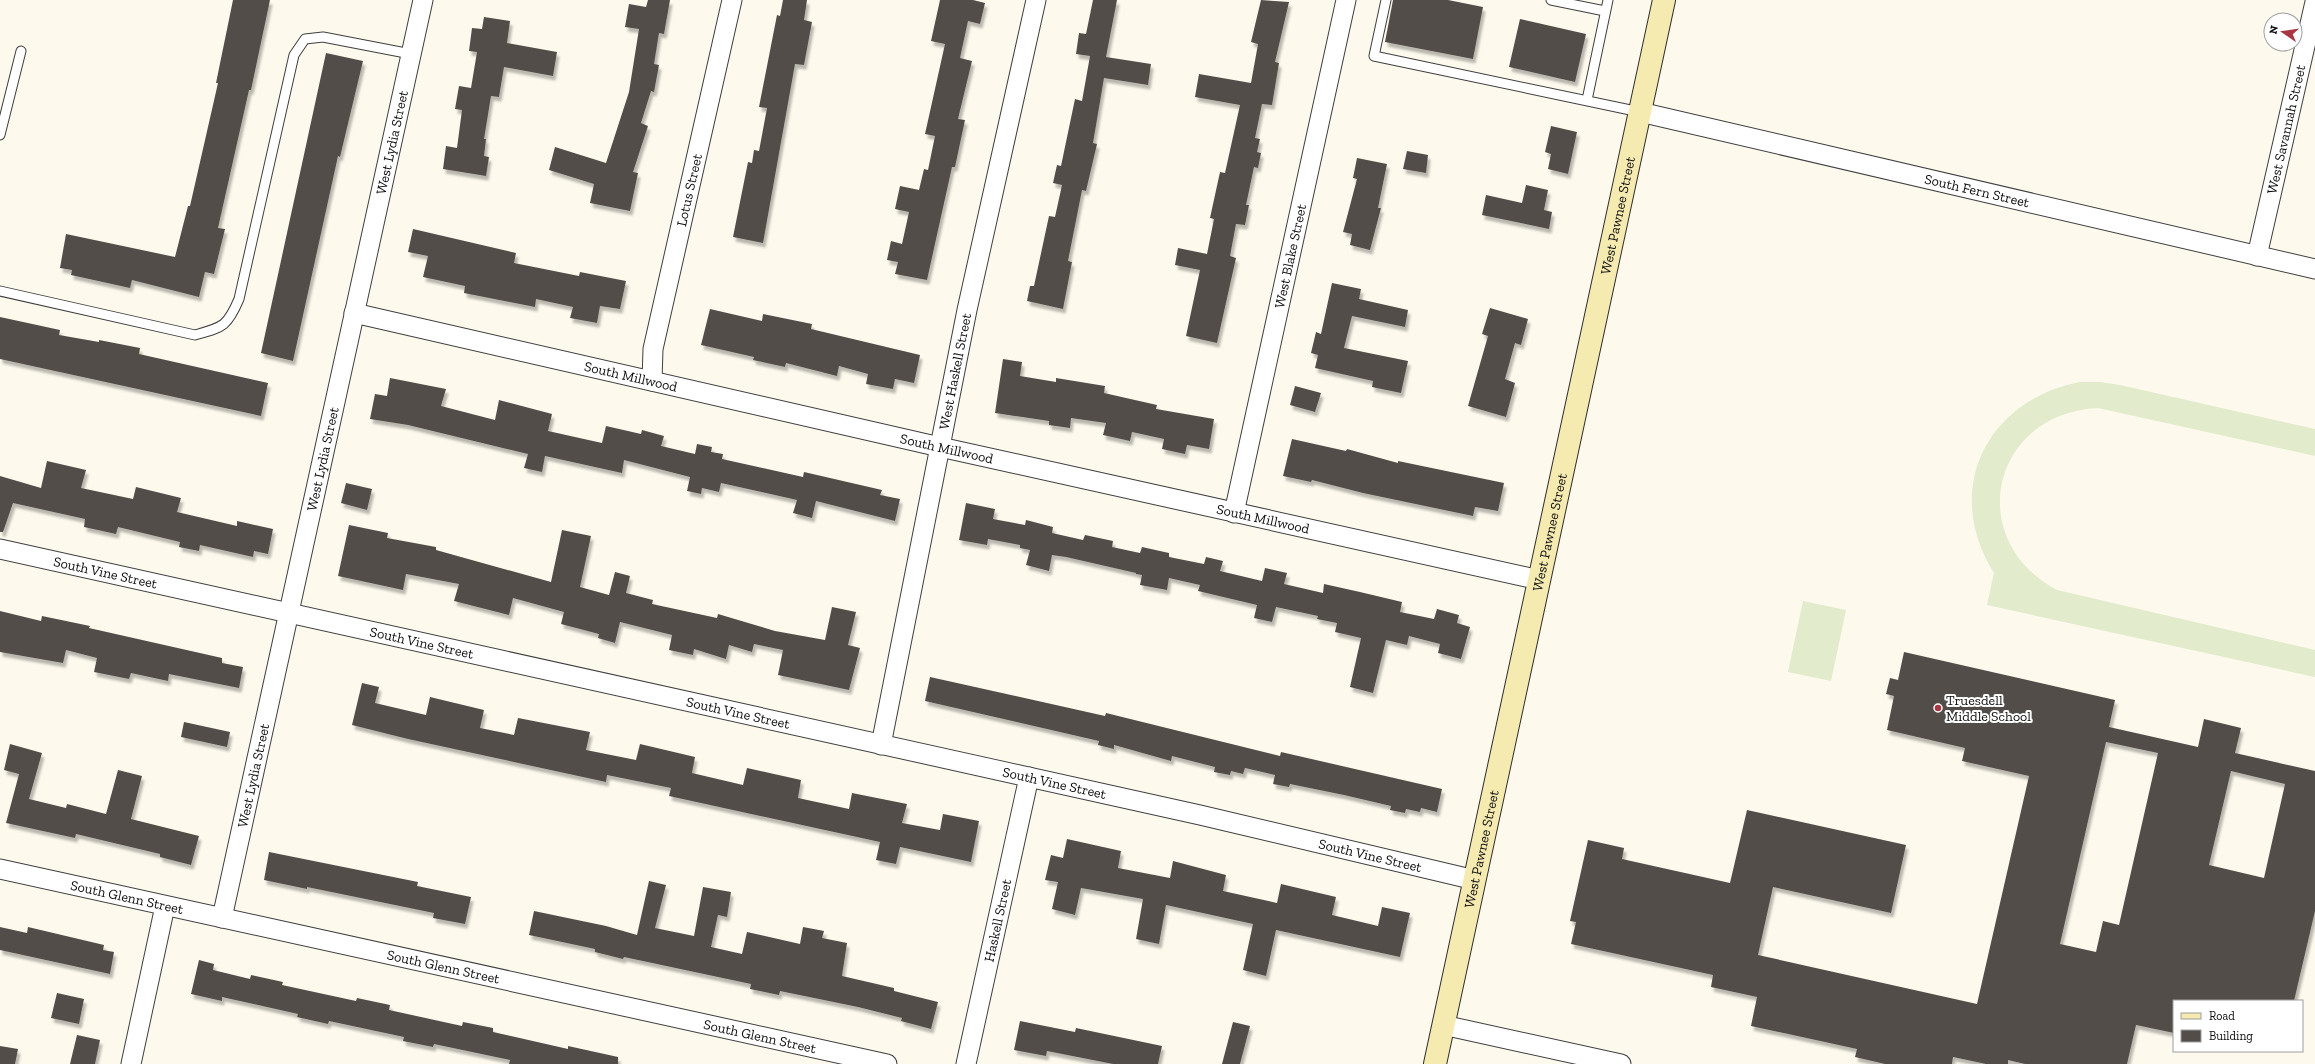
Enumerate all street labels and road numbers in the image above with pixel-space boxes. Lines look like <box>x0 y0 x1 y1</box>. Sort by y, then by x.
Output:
street label: West Savannah Street <box>2263 62 2310 196</box>
street label: West Lydia Street <box>373 88 412 196</box>
street label: Lotus Street <box>673 151 706 228</box>
street label: West Pawnee Street <box>1597 154 1639 276</box>
street label: South Fern Street <box>1923 170 2032 211</box>
street label: West Blake Street <box>1271 202 1310 310</box>
street label: West Haskell Street <box>936 311 975 431</box>
street label: South Millwood <box>583 358 679 396</box>
street label: West Lydia Street <box>303 405 343 513</box>
street label: South Millwood <box>898 430 995 468</box>
street label: West Pawnee Street <box>1529 471 1571 593</box>
street label: South Millwood <box>1215 501 1311 538</box>
street label: South Vine Street <box>52 553 160 593</box>
street label: South Vine Street <box>368 623 476 663</box>
street label: South Vine Street <box>685 693 792 733</box>
street label: West Lydia Street <box>234 721 274 829</box>
street label: South Vine Street <box>1001 763 1108 803</box>
street label: West Pawnee Street <box>1461 788 1503 910</box>
street label: South Vine Street <box>1317 835 1424 876</box>
street label: South Glenn Street <box>69 877 186 918</box>
street label: Haskell Street <box>981 877 1016 964</box>
street label: South Glenn Street <box>385 946 502 988</box>
street label: South Glenn Street <box>702 1016 818 1057</box>

